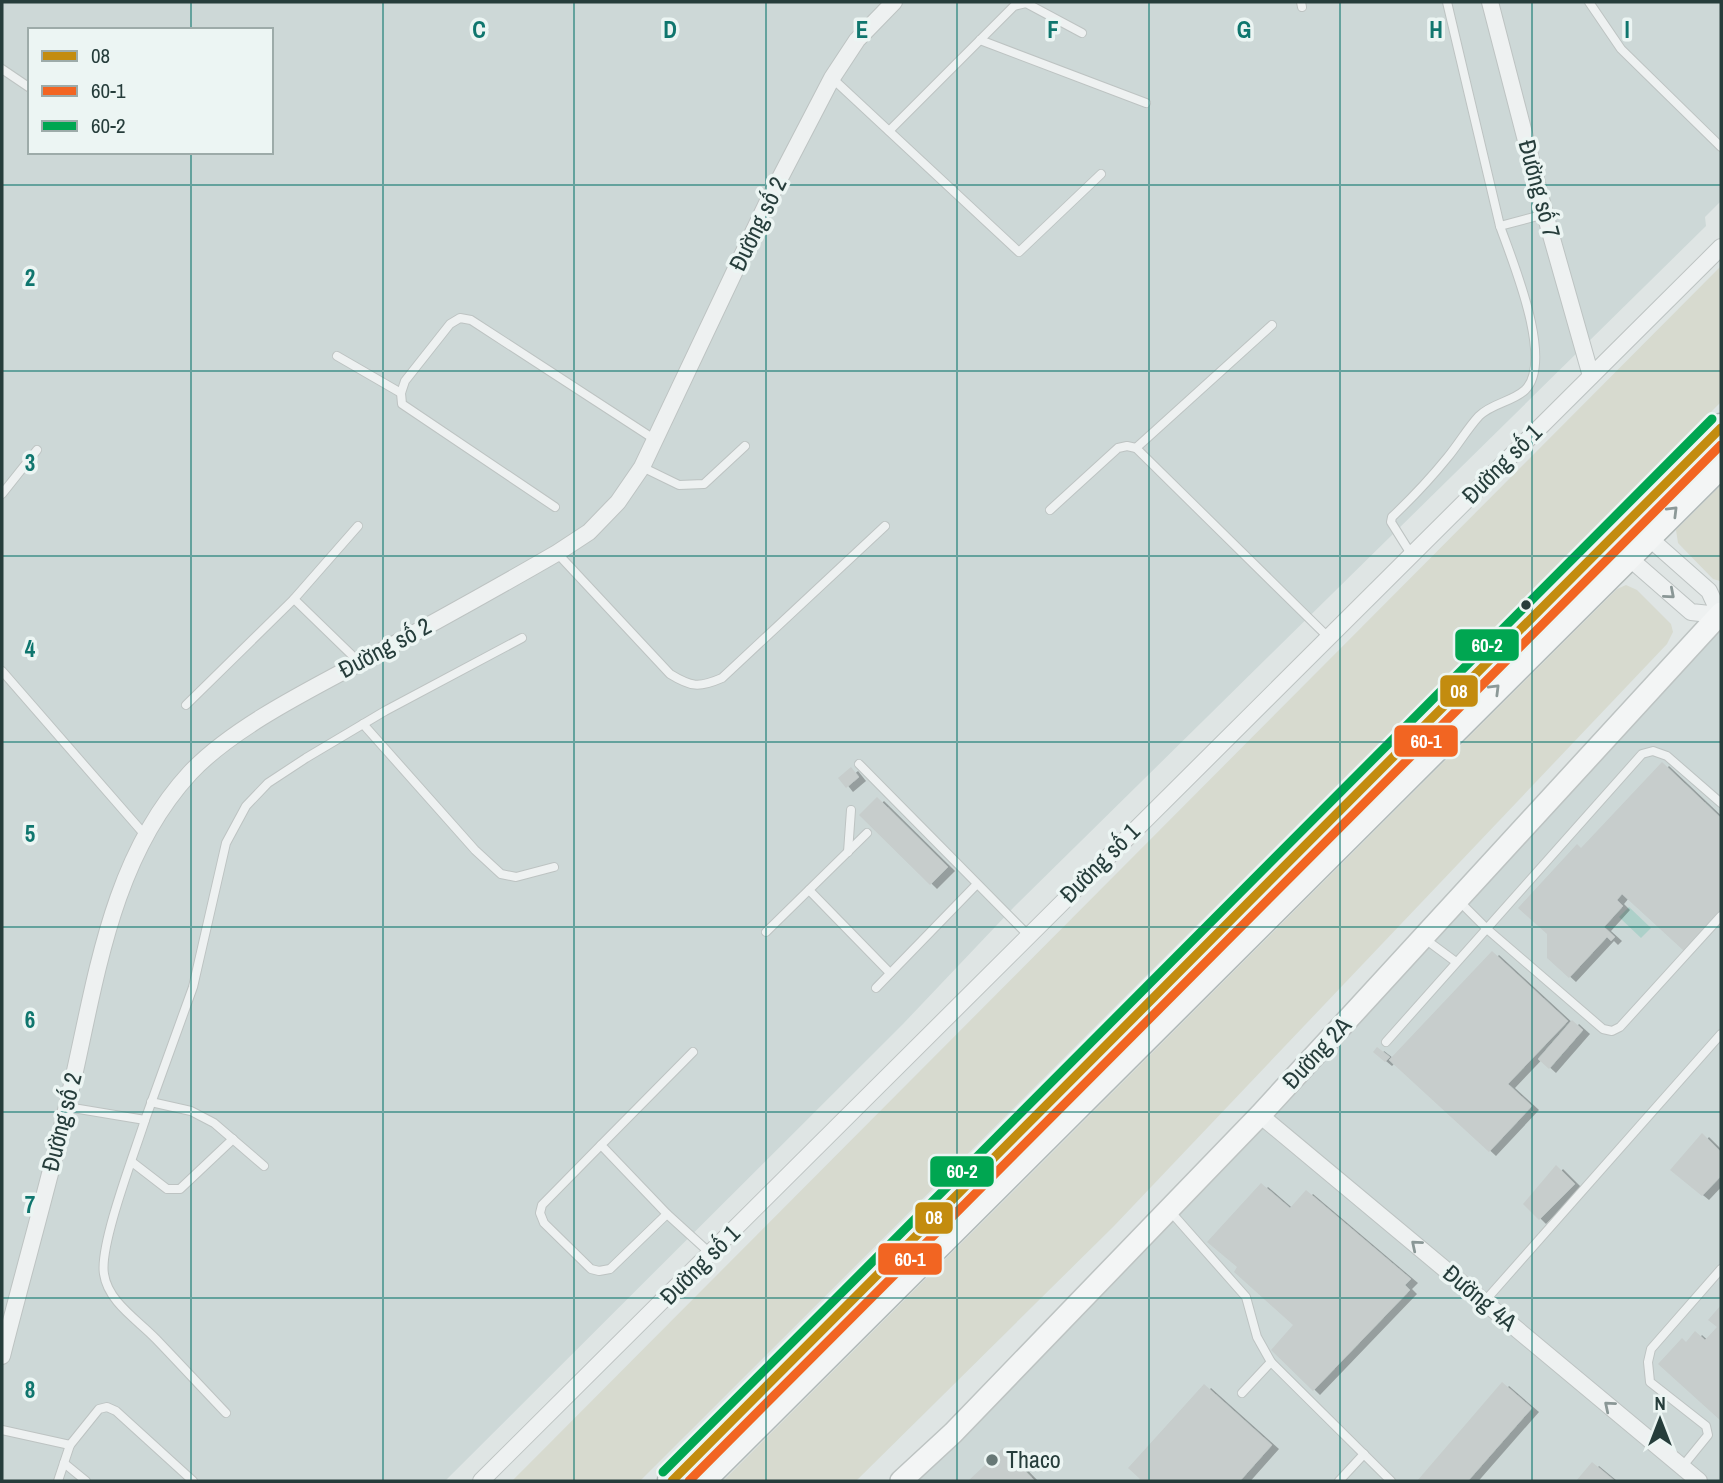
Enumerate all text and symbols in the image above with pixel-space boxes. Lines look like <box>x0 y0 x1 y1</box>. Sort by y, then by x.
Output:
text: C <box>472 14 486 45</box>
text: D <box>663 14 677 45</box>
text: E <box>856 14 868 45</box>
text: F <box>1047 14 1059 45</box>
text: G <box>1237 14 1251 45</box>
text: H <box>1429 14 1443 45</box>
text: I <box>1624 14 1630 45</box>
legend <box>28 28 273 154</box>
text: 08 <box>91 41 110 70</box>
text: 60-1 <box>91 76 126 105</box>
text: 60-2 <box>91 111 125 140</box>
street label: Đường số 7 <box>1511 136 1568 242</box>
street label: Đường số 2 <box>721 171 794 276</box>
text: 2 <box>25 262 35 293</box>
street label: Đường số 1 <box>1454 416 1548 510</box>
text: 3 <box>25 447 35 478</box>
one-way arrow <box>1665 507 1678 520</box>
one-way arrow <box>1662 586 1675 598</box>
unlabelled marker <box>1519 598 1533 612</box>
street label: Đường số 2 <box>333 609 436 685</box>
line badge: 60-2 <box>1454 628 1520 662</box>
text: 60-2 <box>1471 632 1503 658</box>
text: 4 <box>25 633 36 664</box>
line badge: 08 <box>1439 674 1479 708</box>
text: 08 <box>1450 678 1468 704</box>
one-way arrow <box>1487 685 1500 698</box>
line badge: 60-1 <box>1393 724 1459 758</box>
text: 60-1 <box>1410 728 1442 754</box>
street label: Đường số 1 <box>1052 815 1146 909</box>
text: 5 <box>25 818 35 849</box>
text: 6 <box>25 1004 35 1035</box>
street label: Đường 2A <box>1275 1009 1358 1095</box>
street label: Đường số 2 <box>33 1069 89 1174</box>
line badge: 60-2 <box>929 1155 995 1188</box>
text: 60-2 <box>946 1158 978 1184</box>
text: 7 <box>25 1189 35 1220</box>
line badge: 08 <box>914 1201 954 1235</box>
text: 08 <box>925 1204 943 1230</box>
street label: Đường số 1 <box>652 1217 746 1311</box>
one-way arrow <box>1411 1241 1424 1253</box>
line badge: 60-1 <box>877 1242 943 1276</box>
text: 60-1 <box>894 1246 926 1272</box>
street label: Đường 4A <box>1437 1257 1525 1338</box>
text: 8 <box>25 1374 35 1405</box>
north arrow <box>1625 1385 1695 1455</box>
text: N <box>1654 1390 1666 1416</box>
one-way arrow <box>1605 1402 1618 1414</box>
place label: Thaco <box>1006 1443 1061 1475</box>
marker: Thaco <box>984 1452 1000 1468</box>

